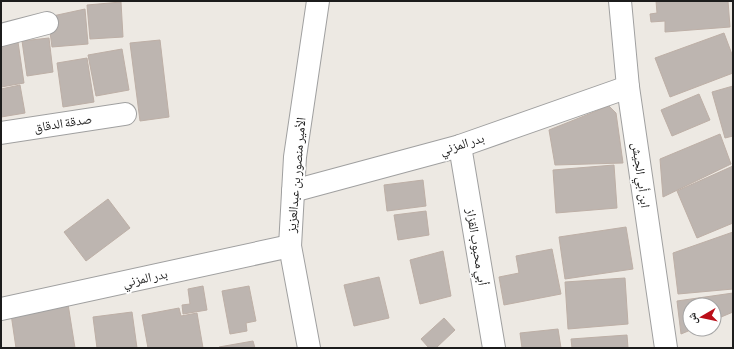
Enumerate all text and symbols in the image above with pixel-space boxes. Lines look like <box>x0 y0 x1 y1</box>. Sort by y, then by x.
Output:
street label: صدقة الدقاق <box>33 111 93 136</box>
street label: الأمير منصور بن عبدالعزيز <box>283 117 310 234</box>
street label: بدر المزني <box>438 130 487 161</box>
street label: ابن أبي الجيش <box>626 141 653 209</box>
street label: أبي محبوب القزاز <box>460 206 491 287</box>
street label: بدر المزني <box>121 266 170 293</box>
north arrow <box>682 297 722 337</box>
text: ش <box>685 311 701 325</box>

